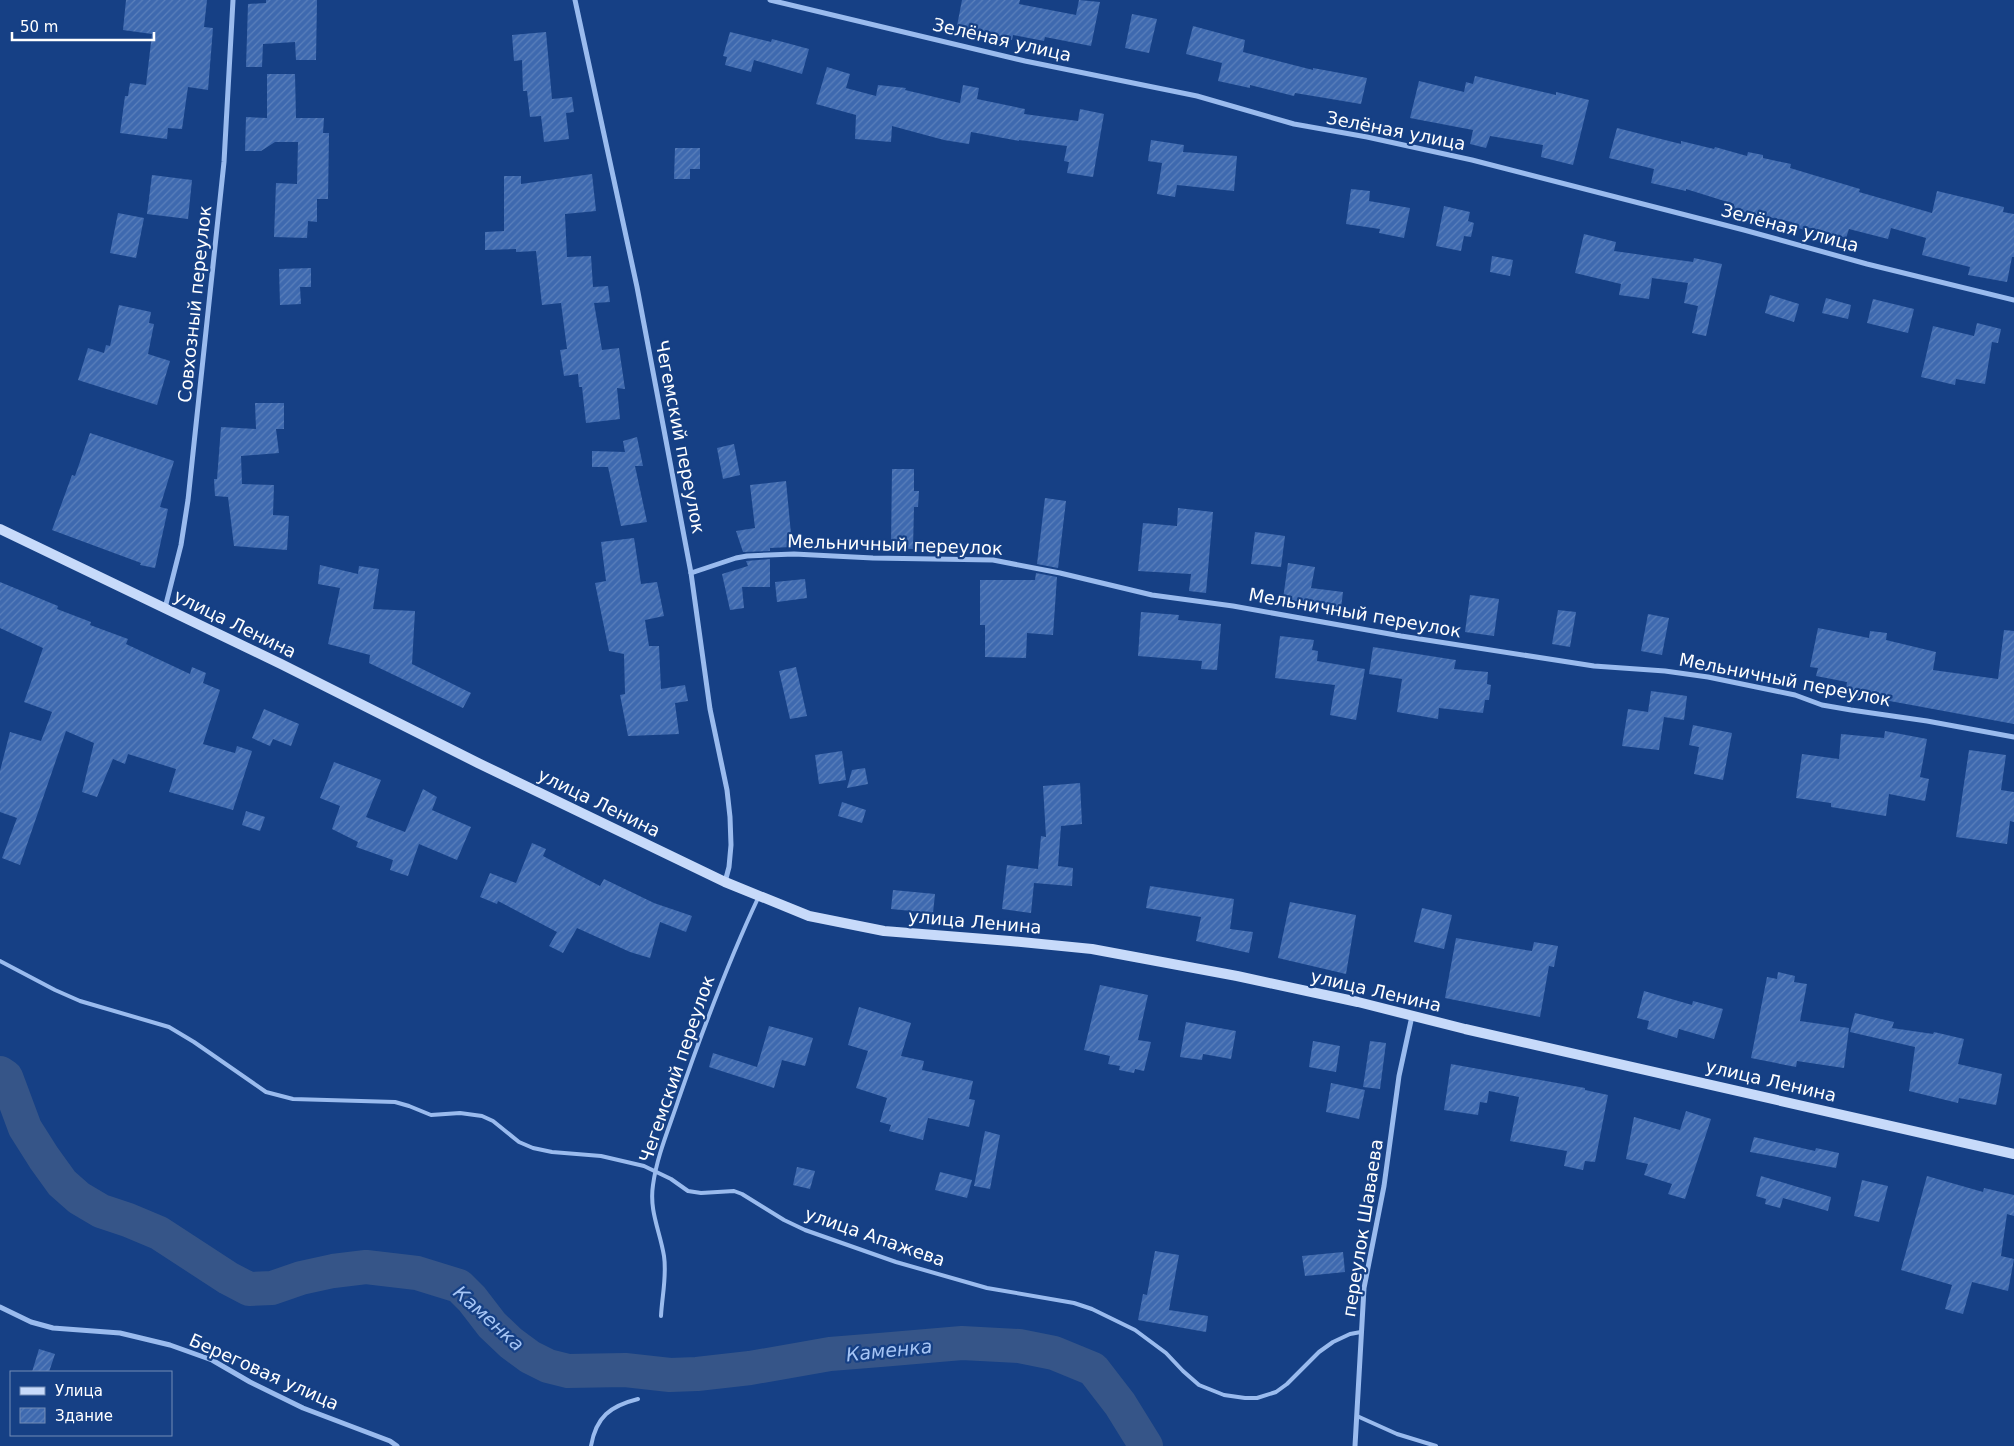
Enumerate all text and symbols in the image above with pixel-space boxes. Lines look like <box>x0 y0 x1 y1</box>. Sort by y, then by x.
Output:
scale bar <box>12 10 155 42</box>
street label: Зелёная улица <box>931 13 1074 66</box>
text: 50 m <box>20 18 58 36</box>
street label: Зелёная улица <box>1325 107 1468 154</box>
street label: Зелёная улица <box>1719 199 1861 256</box>
street label: Совхозный переулок <box>174 204 215 404</box>
street label: Чегемский переулок <box>651 338 710 536</box>
street label: Мельничный переулок <box>787 530 1003 559</box>
street label: Мельничный переулок <box>1247 583 1463 642</box>
street label: улица Ленина <box>171 585 300 662</box>
street label: Мельничный переулок <box>1677 649 1893 710</box>
street label: улица Ленина <box>535 764 664 841</box>
street label: улица Ленина <box>908 905 1043 938</box>
street label: улица Ленина <box>1309 965 1444 1016</box>
street label: Чегемский переулок <box>635 972 719 1165</box>
street label: улица Ленина <box>1704 1055 1839 1106</box>
street label: переулок Шаваева <box>1338 1138 1387 1318</box>
street label: улица Апажева <box>802 1203 948 1270</box>
water label: Каменка <box>449 1281 529 1355</box>
street label: Береговая улица <box>186 1329 342 1414</box>
water label: Каменка <box>845 1335 933 1365</box>
legend <box>10 1371 172 1436</box>
text: Улица <box>55 1382 103 1400</box>
text: Здание <box>55 1407 113 1425</box>

